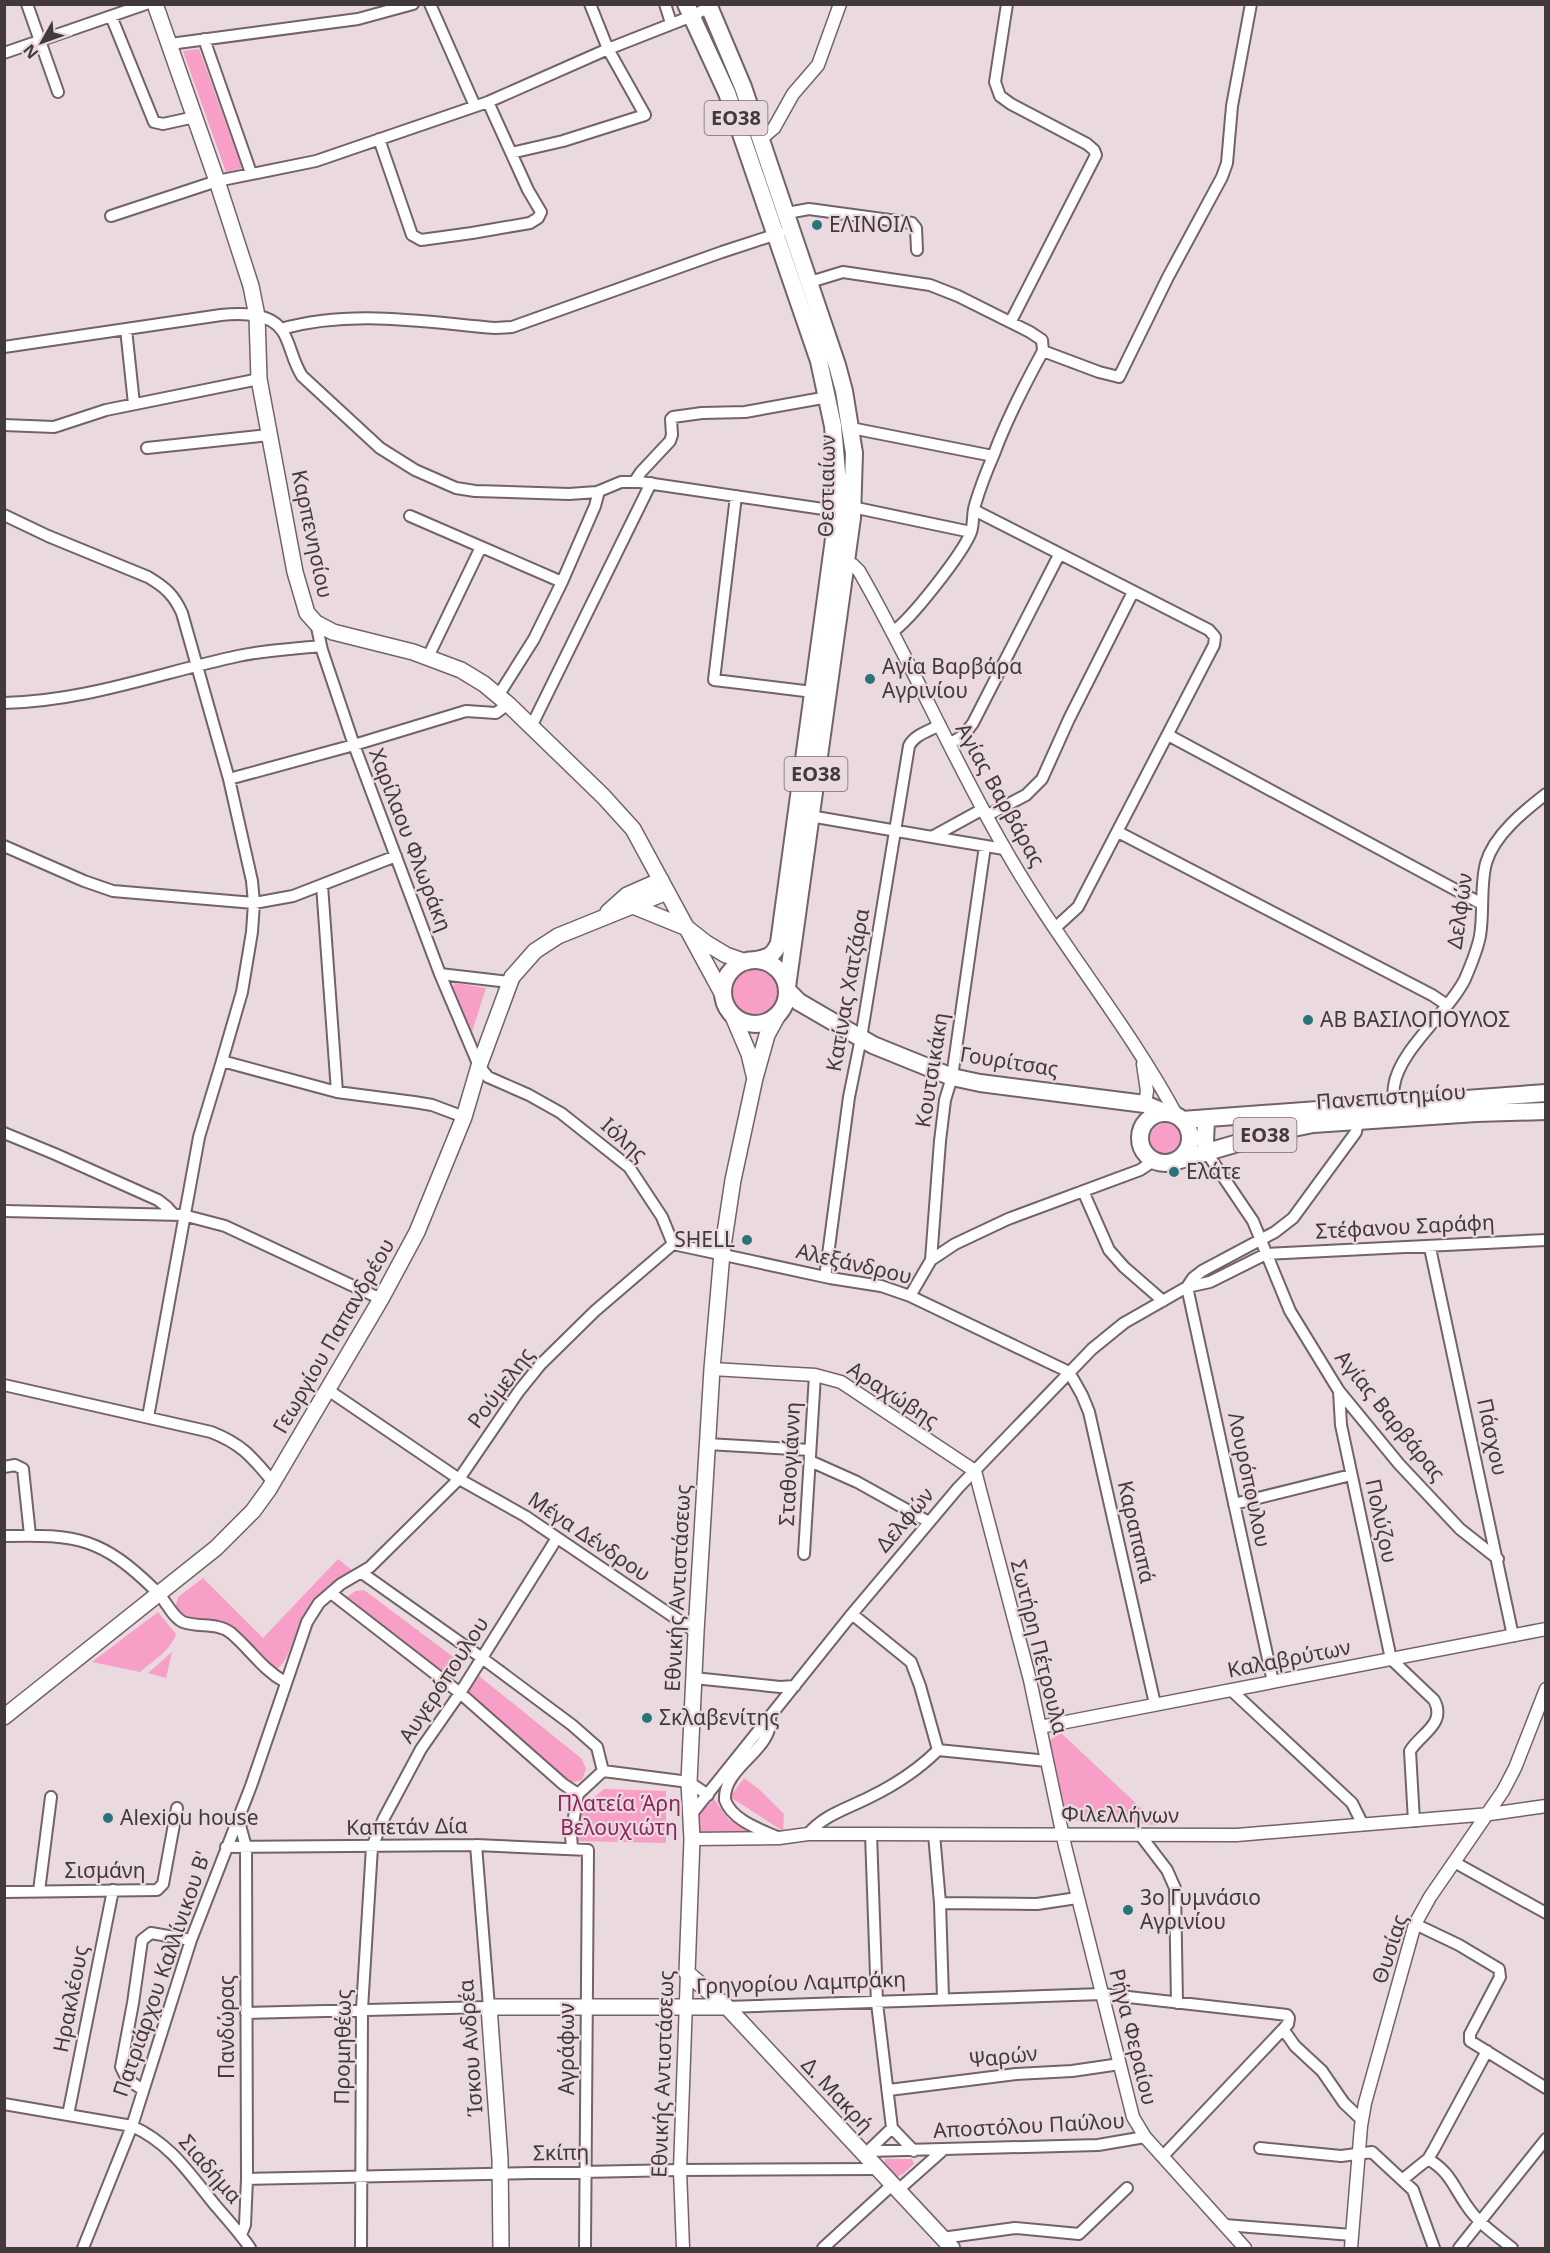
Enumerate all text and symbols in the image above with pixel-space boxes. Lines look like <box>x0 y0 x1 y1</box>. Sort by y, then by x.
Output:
north arrow <box>12 12 72 72</box>
text: N <box>18 40 43 64</box>
road number: ΕΟ38 <box>704 101 768 135</box>
place label: ΕΛΙΝΟΙΛ <box>829 210 913 238</box>
marker: ΕΛΙΝΟΙΛ <box>810 218 824 232</box>
street label: Θεστιαίων <box>811 434 841 538</box>
street label: Καρπενησίου <box>286 467 340 600</box>
place label: Αγία Βαρβάρα Αγρινίου <box>882 652 1022 704</box>
marker: Αγία Βαρβάρα Αγρινίου <box>863 672 877 686</box>
street label: Αγίας Βαρβάρας <box>950 718 1052 871</box>
street label: Χαρίλαου Φλωράκη <box>363 744 459 935</box>
road number: ΕΟ38 <box>784 757 848 791</box>
street label: Δελφών <box>1440 871 1478 951</box>
street label: Κατίνας Χατζάρα <box>819 906 875 1073</box>
place label: ΑΒ ΒΑΣΙΛΟΠΟΥΛΟΣ <box>1320 1005 1510 1033</box>
street label: Κουτσικάκη <box>908 1010 954 1129</box>
marker: ΑΒ ΒΑΣΙΛΟΠΟΥΛΟΣ <box>1301 1013 1315 1027</box>
street label: Γουρίτσας <box>958 1039 1060 1083</box>
street label: Πανεπιστημίου <box>1315 1077 1467 1115</box>
street label: Ιόλης <box>595 1111 654 1167</box>
road number: ΕΟ38 <box>1234 1118 1296 1152</box>
place label: Ελάτε <box>1186 1157 1241 1185</box>
marker: Ελάτε <box>1167 1165 1181 1179</box>
street label: Στέφανου Σαράφη <box>1315 1207 1495 1245</box>
place label: SHELL <box>674 1225 735 1253</box>
street label: Γεωργίου Παπανδρέου <box>266 1233 400 1438</box>
marker: SHELL <box>740 1233 754 1247</box>
street label: Αλεξάνδρου <box>794 1236 915 1290</box>
street label: Ρούμελης <box>461 1341 540 1434</box>
street label: Αγίας Βαρβάρας <box>1329 1344 1452 1486</box>
street label: Αραχώβης <box>843 1354 945 1434</box>
street label: Πάσχου <box>1471 1396 1515 1478</box>
street label: Σταθογιάννη <box>772 1401 806 1527</box>
street label: Λουρόπουλου <box>1222 1410 1278 1550</box>
street label: Πολύζου <box>1359 1476 1405 1566</box>
street label: Καραπαπά <box>1112 1478 1162 1586</box>
street label: Δελφών <box>869 1481 940 1558</box>
street label: Εθνικής Αντιστάσεως <box>658 1484 696 1692</box>
street label: Μέγα Δένδρου <box>523 1485 656 1588</box>
street label: Σωτήρη Πέτρουλα <box>1005 1557 1075 1737</box>
street label: Αυγερόπουλου <box>392 1611 495 1748</box>
street label: Καλαβρύτων <box>1225 1632 1353 1684</box>
place label: Σκλαβενίτης <box>659 1703 779 1731</box>
marker: Σκλαβενίτης <box>640 1711 654 1725</box>
park label: Πλατεία Άρη Βελουχιώτη <box>557 1789 681 1841</box>
street label: Φιλελλήνων <box>1061 1799 1179 1829</box>
place label: Alexiou house <box>120 1803 259 1831</box>
marker: Alexiou house <box>101 1811 115 1825</box>
street label: Καπετάν Δία <box>346 1811 468 1841</box>
street label: Πατριάρχου Καλλίνικου B' <box>106 1847 216 2100</box>
street label: Σισμάνη <box>65 1856 145 1884</box>
place label: 3ο Γυμνάσιο Αγρινίου <box>1140 1883 1261 1935</box>
marker: 3ο Γυμνάσιο Αγρινίου <box>1121 1903 1135 1917</box>
street label: Θυσίας <box>1365 1910 1413 1987</box>
street label: Ηρακλέους <box>46 1943 94 2055</box>
street label: Γρηγορίου Λαμπράκη <box>695 1964 906 2000</box>
street label: Ρήγα Φεραίου <box>1103 1966 1164 2108</box>
street label: Εθνικής Αντιστάσεως <box>644 1970 680 2178</box>
street label: Πανδώρας <box>212 1975 240 2079</box>
street label: Ίσκου Ανδρέα <box>451 1978 489 2118</box>
street label: Προμηθέως <box>327 1989 357 2105</box>
street label: Αγράφων <box>552 2003 580 2095</box>
street label: Ψαρών <box>967 2038 1039 2074</box>
street label: Δ. Μακρή <box>796 2051 880 2138</box>
street label: Αποστόλου Παύλου <box>932 2106 1126 2144</box>
street label: Σιαδήμα <box>173 2128 248 2209</box>
street label: Σκίπη <box>533 2138 589 2166</box>

